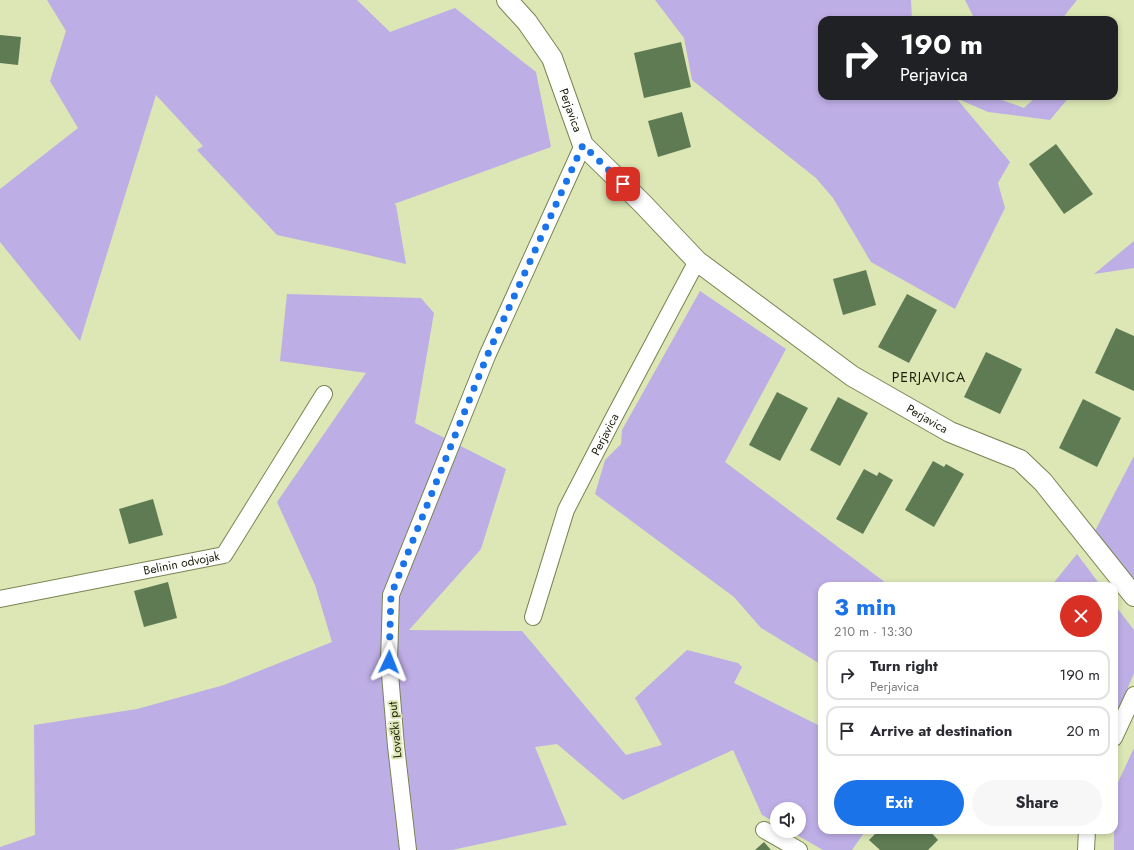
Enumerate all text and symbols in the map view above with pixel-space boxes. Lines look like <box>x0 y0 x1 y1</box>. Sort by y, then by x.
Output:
text: 190 m <box>900 24 983 65</box>
icon: right <box>834 32 886 84</box>
text: Perjavica <box>900 62 968 88</box>
street label: Perjavica <box>555 86 587 135</box>
pin <box>606 167 640 201</box>
icon: arrive <box>612 173 634 195</box>
district label: PERJAVICA <box>892 367 966 387</box>
street label: Perjavica <box>903 400 951 438</box>
street label: Perjavica <box>587 410 623 459</box>
street label: Belinin odvojak <box>142 547 222 580</box>
text: 3 min <box>834 589 896 624</box>
button: close <box>1060 595 1102 637</box>
text: 210 m · 13:30 <box>834 622 913 641</box>
position arrow <box>368 641 410 683</box>
text: Turn right <box>870 655 938 677</box>
icon: right <box>836 664 858 686</box>
text: 190 m <box>1059 664 1100 686</box>
text: Perjavica <box>870 677 919 696</box>
street label: Lovački put <box>384 701 406 759</box>
icon: arrive <box>836 720 858 742</box>
text: Arrive at destination <box>870 720 1012 742</box>
text: 20 m <box>1066 720 1100 742</box>
button: Exit <box>834 780 964 826</box>
button: Share <box>972 780 1102 826</box>
map controls <box>770 802 806 838</box>
button: sound <box>770 802 806 838</box>

